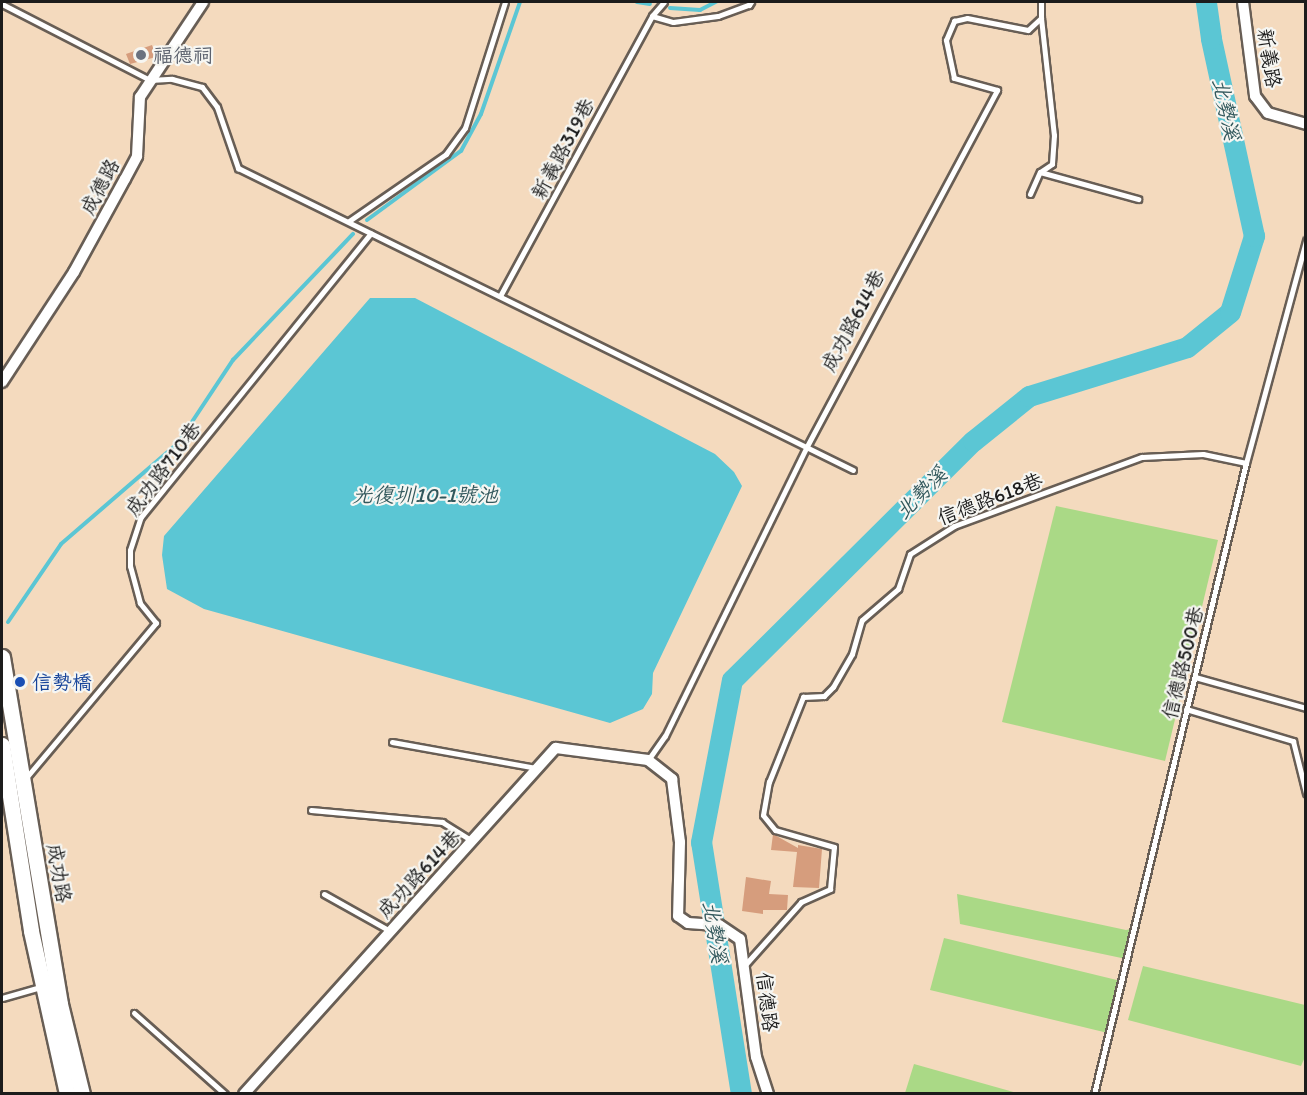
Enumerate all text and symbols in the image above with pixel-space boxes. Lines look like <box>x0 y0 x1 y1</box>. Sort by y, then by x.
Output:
street label: 新義路 <box>1252 26 1286 90</box>
place label: 福德祠 <box>153 43 213 67</box>
marker: 福德祠 <box>134 48 148 62</box>
water label: 北勢溪 <box>1207 76 1245 142</box>
street label: 新義路319巷 <box>526 95 600 203</box>
street label: 成德路 <box>75 155 125 219</box>
street label: 成功路614巷 <box>816 266 890 376</box>
street label: 成功路710巷 <box>120 417 206 521</box>
water label: 北勢溪 <box>890 462 952 524</box>
street label: 信德路618巷 <box>934 468 1046 530</box>
water label: 光復圳10-1號池 <box>352 482 498 508</box>
street label: 信德路500巷 <box>1157 604 1209 722</box>
place label: 信勢橋 <box>32 670 92 694</box>
marker: 信勢橋 <box>13 675 27 689</box>
street label: 成功路614巷 <box>372 825 466 923</box>
street label: 成功路 <box>42 841 76 905</box>
water label: 北勢溪 <box>698 899 732 965</box>
street label: 信德路 <box>751 971 783 1033</box>

